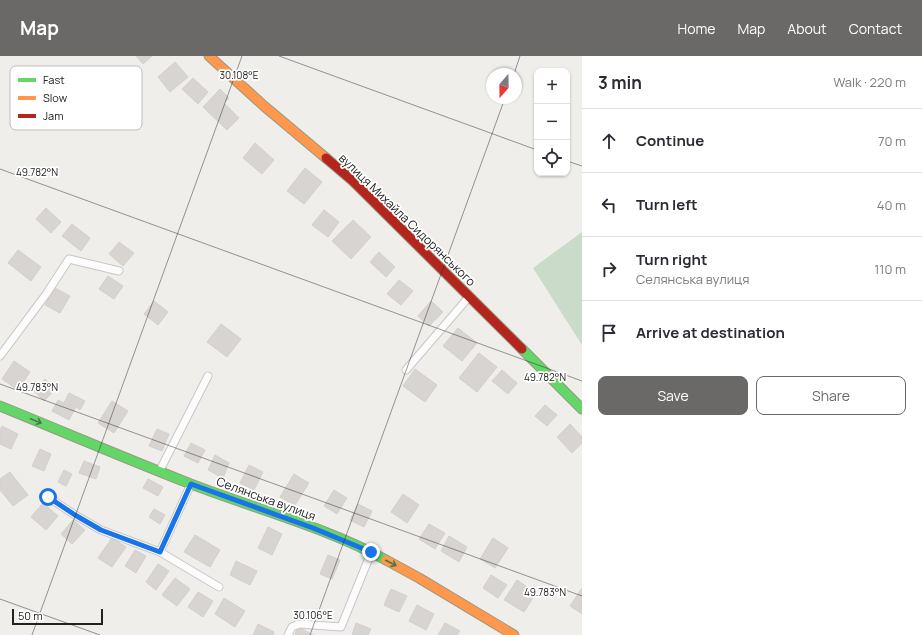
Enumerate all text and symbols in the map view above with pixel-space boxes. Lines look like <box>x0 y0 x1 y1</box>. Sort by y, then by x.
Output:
text: Map <box>20 15 59 41</box>
text: Home <box>678 19 715 38</box>
text: Map <box>737 19 765 38</box>
text: About <box>787 19 827 38</box>
text: Contact <box>849 19 902 38</box>
legend <box>10 66 142 130</box>
text: 30.108°E <box>220 68 259 82</box>
north arrow <box>486 68 522 104</box>
map controls <box>534 68 570 176</box>
button: + <box>534 68 570 104</box>
text: 3 min <box>598 71 642 94</box>
text: Fast <box>43 72 65 87</box>
text: Walk · 220 m <box>833 73 906 91</box>
text: Slow <box>43 90 68 105</box>
button: − <box>534 104 570 140</box>
text: Jam <box>43 108 64 123</box>
icon: ahead <box>598 130 620 152</box>
text: Continue <box>636 130 704 151</box>
text: 70 m <box>878 132 906 150</box>
button: locate <box>534 140 570 176</box>
street label: вулиця Михайла Сидорянського <box>335 150 480 290</box>
text: 49.782°N <box>16 165 58 179</box>
icon: left <box>598 194 620 216</box>
text: Turn left <box>636 194 698 215</box>
text: 40 m <box>877 196 906 214</box>
text: Turn right <box>636 249 707 270</box>
icon: right <box>598 258 620 280</box>
text: 110 m <box>874 260 906 278</box>
text: Селянська вулиця <box>636 270 749 288</box>
icon: arrive <box>598 322 620 344</box>
text: Arrive at destination <box>636 322 785 343</box>
text: 49.782°N <box>524 370 566 384</box>
button: Save <box>598 376 748 415</box>
button: Share <box>756 376 906 415</box>
text: 49.783°N <box>16 380 58 394</box>
one-way arrow <box>30 417 42 425</box>
street label: Селянська вулиця <box>214 473 318 524</box>
route start <box>39 488 57 506</box>
route end <box>362 543 380 561</box>
one-way arrow <box>384 559 396 567</box>
text: 49.783°N <box>524 585 566 599</box>
scale bar <box>12 607 103 626</box>
text: 50 m <box>18 608 43 623</box>
text: 30.106°E <box>293 608 333 622</box>

